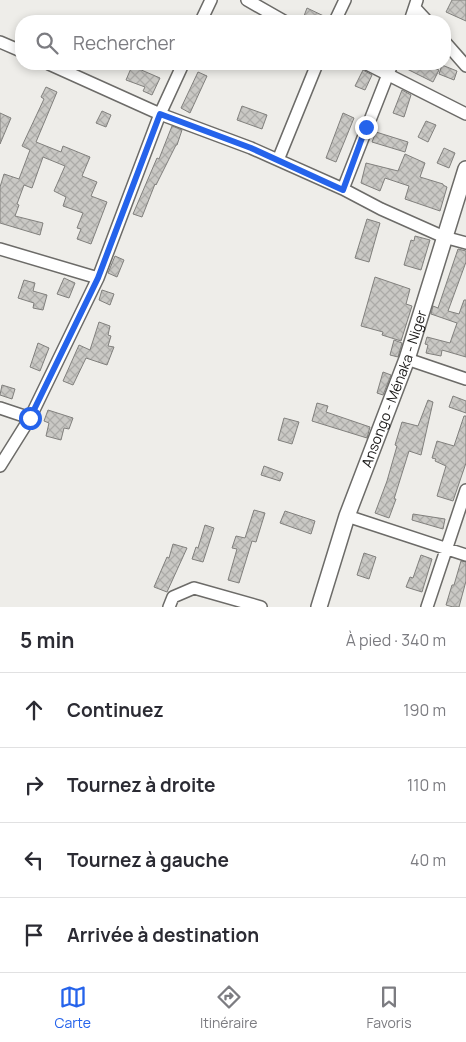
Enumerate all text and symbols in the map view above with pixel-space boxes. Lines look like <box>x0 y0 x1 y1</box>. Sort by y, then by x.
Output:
search box <box>15 15 451 70</box>
icon: search <box>33 29 61 57</box>
text: Rechercher <box>73 30 175 56</box>
route end <box>355 116 378 139</box>
street label: Ansongo - Ménaka - Niger <box>357 308 431 470</box>
route start <box>19 407 42 430</box>
text: 5 min <box>20 626 74 654</box>
text: À pied · 340 m <box>346 629 446 651</box>
icon: ahead <box>20 696 48 724</box>
text: Continuez <box>67 697 164 723</box>
text: 190 m <box>403 699 446 721</box>
icon: right <box>20 771 48 799</box>
text: Tournez à droite <box>67 772 215 798</box>
text: 110 m <box>407 774 446 796</box>
icon: left <box>20 846 48 874</box>
text: Tournez à gauche <box>67 847 229 873</box>
text: 40 m <box>410 849 446 871</box>
icon: arrive <box>20 921 48 949</box>
text: Arrivée à destination <box>67 922 259 948</box>
tab: Carte <box>55 983 91 1032</box>
tab: Itinéraire <box>200 983 257 1032</box>
tab: Favoris <box>366 983 411 1032</box>

